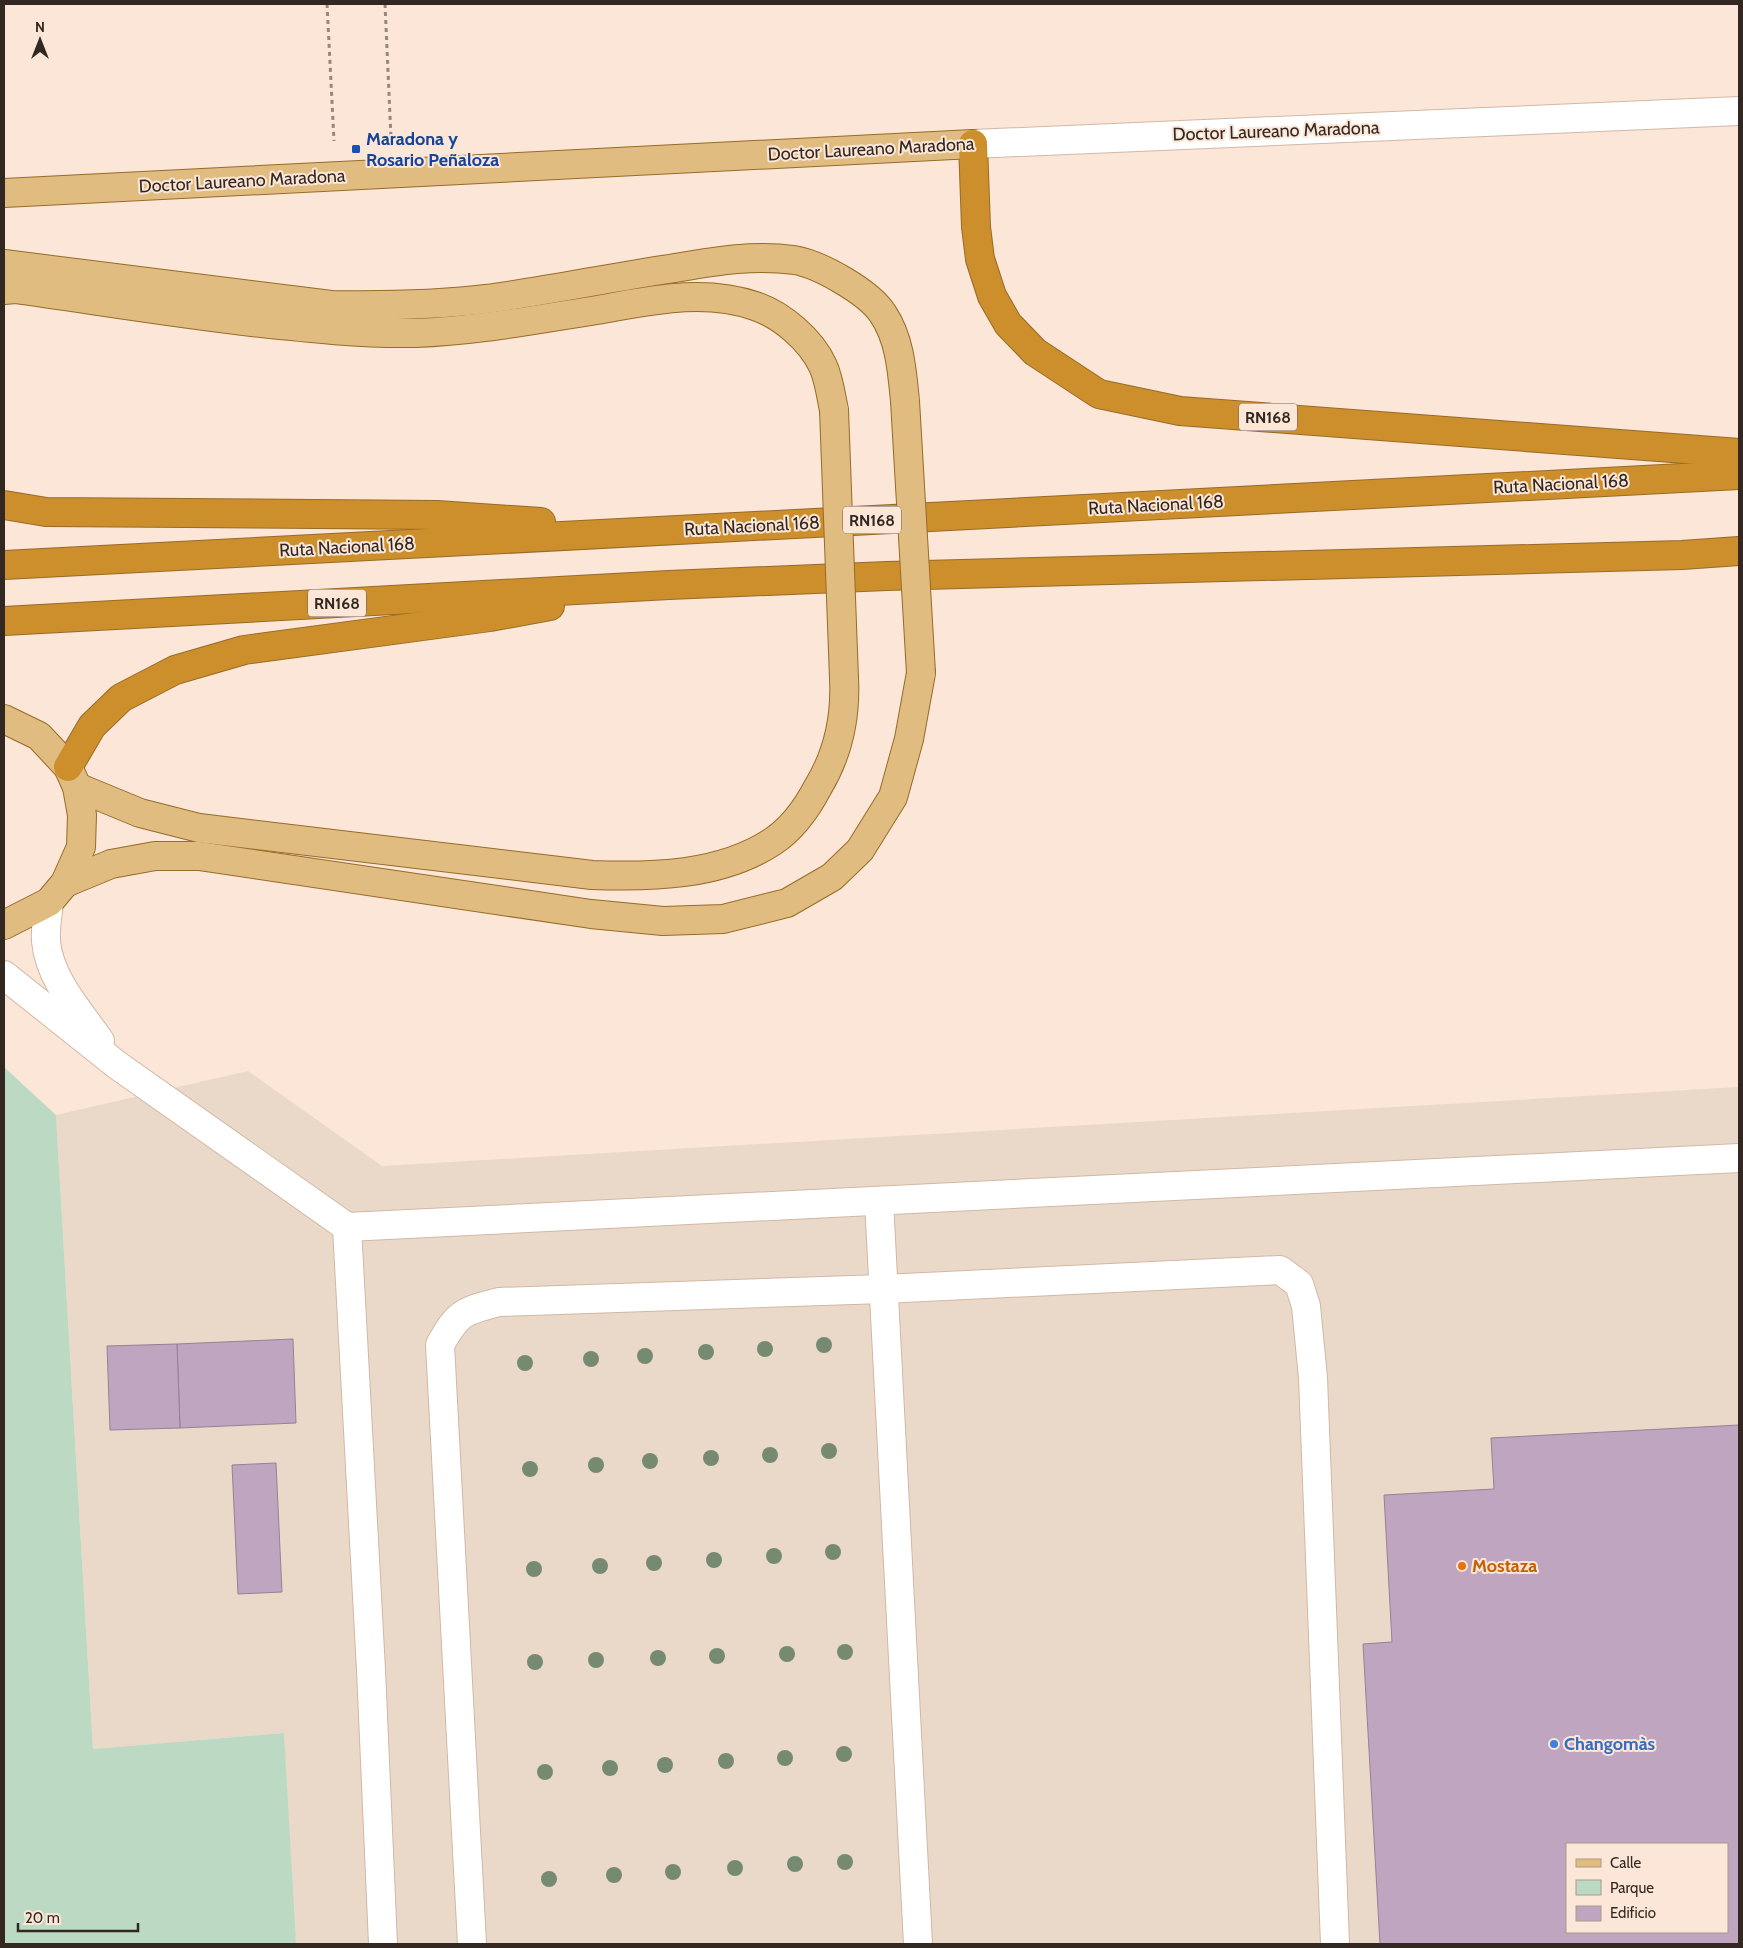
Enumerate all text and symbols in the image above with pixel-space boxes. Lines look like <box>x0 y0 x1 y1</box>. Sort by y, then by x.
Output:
north arrow <box>15 15 65 65</box>
text: N <box>35 18 45 36</box>
street label: Doctor Laureano Maradona <box>1172 116 1380 146</box>
place label: Maradona y Rosario Peñaloza <box>366 128 499 171</box>
street label: Doctor Laureano Maradona <box>767 133 975 165</box>
marker: Maradona y Rosario Peñaloza <box>350 143 362 155</box>
street label: Doctor Laureano Maradona <box>138 165 346 197</box>
road number: RN168 <box>1239 404 1297 431</box>
street label: Ruta Nacional 168 <box>1493 469 1629 499</box>
street label: Ruta Nacional 168 <box>1088 490 1224 520</box>
road number: RN168 <box>843 506 901 534</box>
street label: Ruta Nacional 168 <box>684 511 820 541</box>
street label: Ruta Nacional 168 <box>279 532 415 562</box>
road number: RN168 <box>308 590 366 616</box>
place label: Mostaza <box>1472 1555 1537 1577</box>
marker: Mostaza <box>1456 1560 1468 1572</box>
place label: Changomàs <box>1564 1733 1656 1755</box>
marker: Changomàs <box>1548 1738 1560 1750</box>
legend <box>1566 1843 1728 1933</box>
text: Calle <box>1610 1854 1641 1872</box>
text: Parque <box>1610 1879 1654 1897</box>
scale bar <box>18 1900 138 1932</box>
text: Edificio <box>1610 1904 1656 1922</box>
text: 20 m <box>25 1909 60 1927</box>

